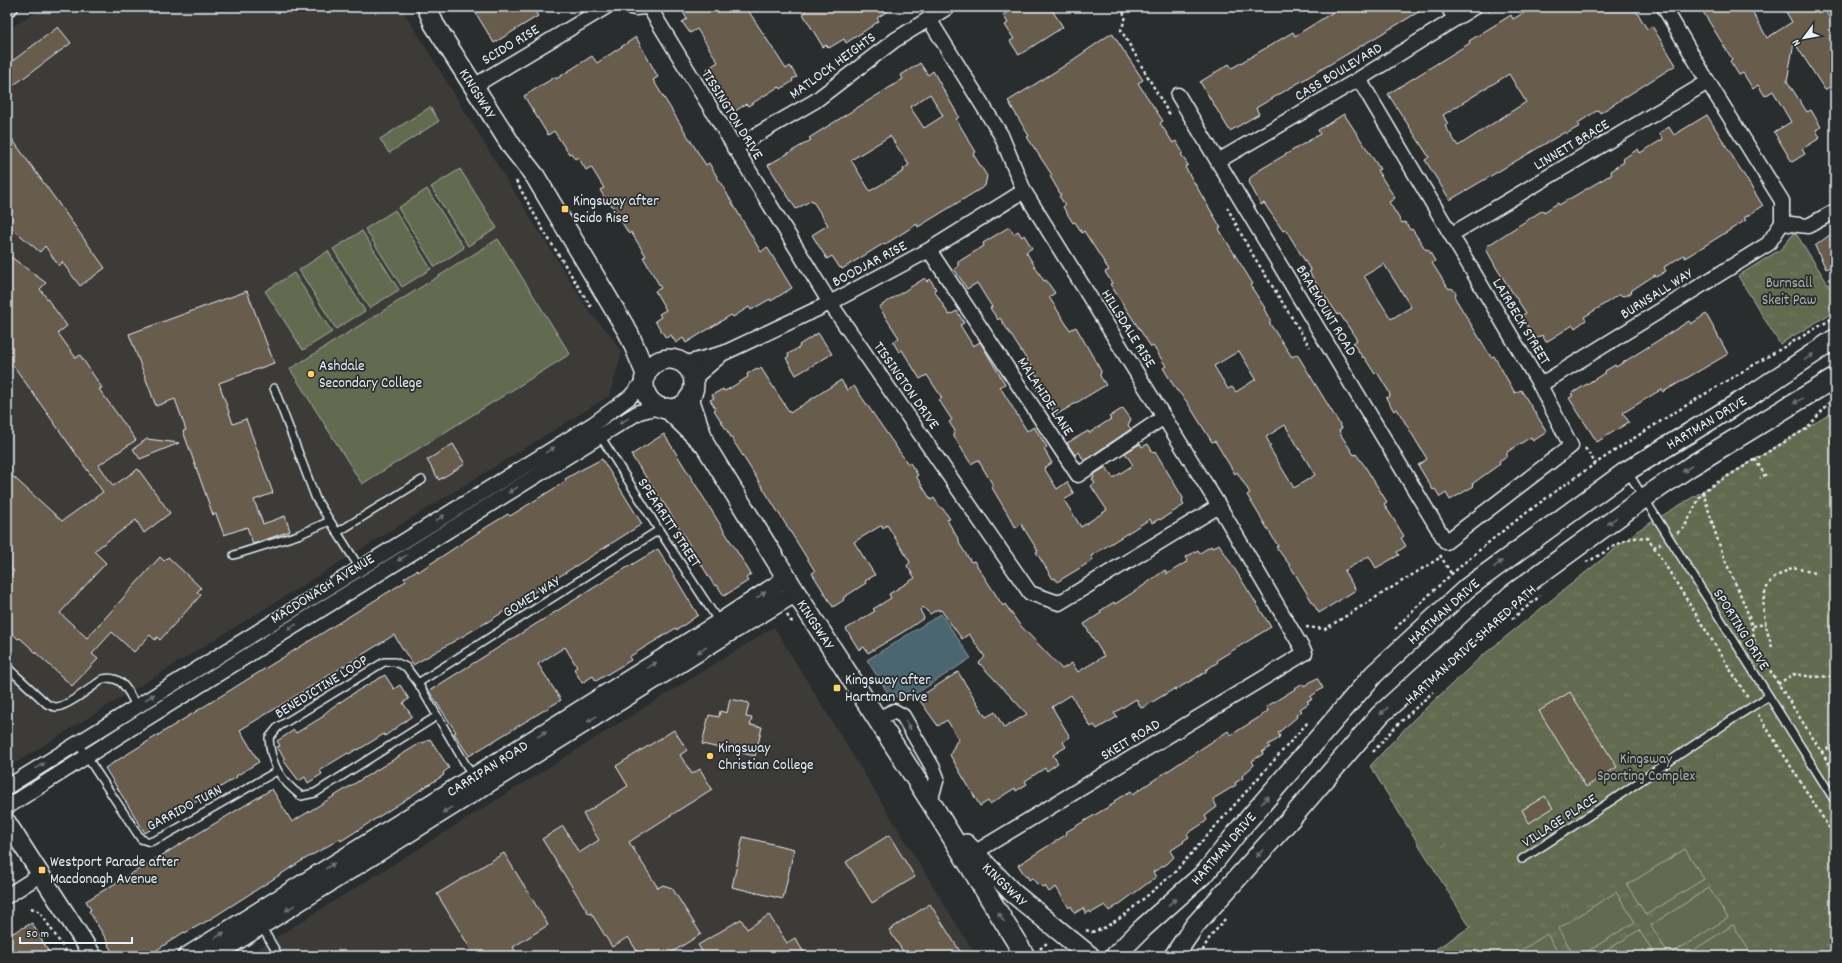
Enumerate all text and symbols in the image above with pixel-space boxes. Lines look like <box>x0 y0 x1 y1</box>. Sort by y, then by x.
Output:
north arrow <box>1784 18 1824 58</box>
street label: SCIDO RISE <box>478 20 544 72</box>
street label: MATLOCK HEIGHTS <box>785 28 881 106</box>
text: N <box>1789 35 1805 49</box>
street label: CASS BOULEVARD <box>1291 38 1387 108</box>
street label: KINGSWAY <box>452 65 501 124</box>
street label: TISSINGTON DRIVE <box>695 66 768 165</box>
street label: LINNETT BRACE <box>1530 114 1614 177</box>
place label: Kingsway after Scido Rise <box>573 191 659 230</box>
marker: Kingsway after Scido Rise <box>560 204 570 214</box>
street label: BOODJAR RISE <box>829 236 911 294</box>
street label: BRAEMOUNT ROAD <box>1289 261 1361 361</box>
street label: BURNSALL WAY <box>1617 263 1698 326</box>
park label: Burnsall Skeit Paw <box>1762 273 1817 312</box>
street label: LAIRBECK STREET <box>1486 275 1555 369</box>
street label: HILLSDALE RISE <box>1094 286 1160 373</box>
street label: TISSINGTON DRIVE <box>867 338 944 435</box>
street label: MALAHIDE LANE <box>1011 353 1078 441</box>
one-way arrow <box>1803 353 1815 360</box>
place label: Ashdale Secondary College <box>319 356 422 395</box>
marker: Ashdale Secondary College <box>306 369 316 379</box>
street label: HARTMAN DRIVE <box>1662 391 1752 457</box>
one-way arrow <box>1793 397 1803 405</box>
one-way arrow <box>618 418 630 425</box>
one-way arrow <box>545 446 555 454</box>
one-way arrow <box>1682 465 1692 473</box>
street label: SPEARRITT STREET <box>631 474 706 572</box>
one-way arrow <box>507 486 519 493</box>
one-way arrow <box>434 515 446 522</box>
one-way arrow <box>1607 517 1618 525</box>
street label: MACDONAGH AVENUE <box>267 549 379 630</box>
one-way arrow <box>397 554 408 562</box>
one-way arrow <box>1493 560 1504 568</box>
street label: GOMEZ WAY <box>499 571 566 624</box>
street label: HARTMAN DRIVE <box>1403 574 1486 651</box>
street label: HARTMAN DRIVE SHARED PATH <box>1401 580 1542 711</box>
street label: SPORTING DRIVE <box>1707 585 1774 675</box>
one-way arrow <box>756 591 766 599</box>
street label: KINGSWAY <box>790 596 839 655</box>
one-way arrow <box>287 623 297 631</box>
one-way arrow <box>696 646 708 653</box>
street label: BENEDICTINE LOOP <box>271 650 373 725</box>
one-way arrow <box>646 661 658 668</box>
place label: Kingsway after Hartman Drive <box>845 670 931 709</box>
marker: Kingsway after Hartman Drive <box>832 683 842 693</box>
one-way arrow <box>144 694 156 701</box>
one-way arrow <box>1379 707 1389 716</box>
street label: SKEIT ROAD <box>1097 714 1165 767</box>
one-way arrow <box>586 715 598 722</box>
one-way arrow <box>904 719 911 731</box>
one-way arrow <box>537 730 547 738</box>
street label: CARRIPAN ROAD <box>443 736 533 804</box>
place label: Kingsway Christian College <box>718 738 814 777</box>
park label: Kingsway Sporting Complex <box>1597 749 1695 788</box>
marker: Kingsway Christian College <box>705 751 715 761</box>
one-way arrow <box>34 762 46 769</box>
street label: GARRIDO TURN <box>143 780 227 838</box>
street label: VILLAGE PLACE <box>1518 789 1602 854</box>
one-way arrow <box>1261 795 1270 805</box>
one-way arrow <box>441 806 453 813</box>
street label: HARTMAN DRIVE <box>1186 808 1263 891</box>
one-way arrow <box>1255 848 1265 858</box>
place label: Westport Parade after Macdonagh Avenue <box>50 852 179 891</box>
street label: KINGSWAY <box>976 858 1032 913</box>
one-way arrow <box>324 863 336 870</box>
marker: Westport Parade after Macdonagh Avenue <box>37 865 47 875</box>
one-way arrow <box>1168 898 1177 907</box>
one-way arrow <box>285 904 295 912</box>
one-way arrow <box>997 912 1005 922</box>
scale bar <box>20 919 132 945</box>
text: 50 m <box>26 926 49 943</box>
one-way arrow <box>214 932 226 939</box>

